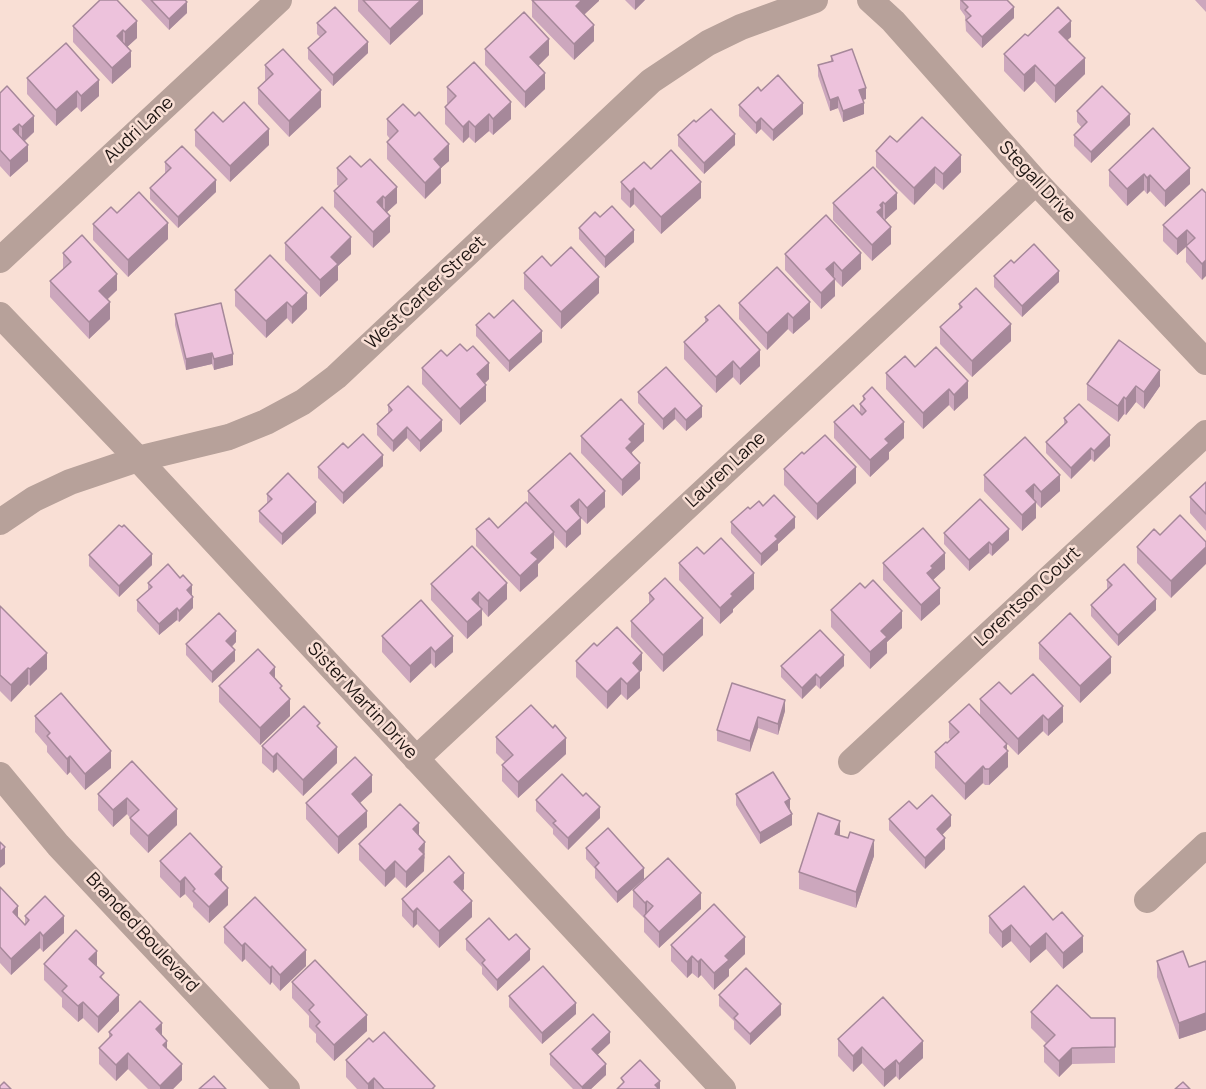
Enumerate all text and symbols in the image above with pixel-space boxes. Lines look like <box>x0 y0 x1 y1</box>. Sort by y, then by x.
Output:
street label: Audri Lane <box>100 92 178 168</box>
street label: Stegall Drive <box>994 137 1080 227</box>
street label: West Carter Street <box>362 232 490 354</box>
street label: Lauren Lane <box>682 428 770 512</box>
street label: Lorentson Court <box>971 543 1085 651</box>
street label: Sister Martin Drive <box>302 638 422 764</box>
street label: Branded Boulevard <box>81 869 203 997</box>

